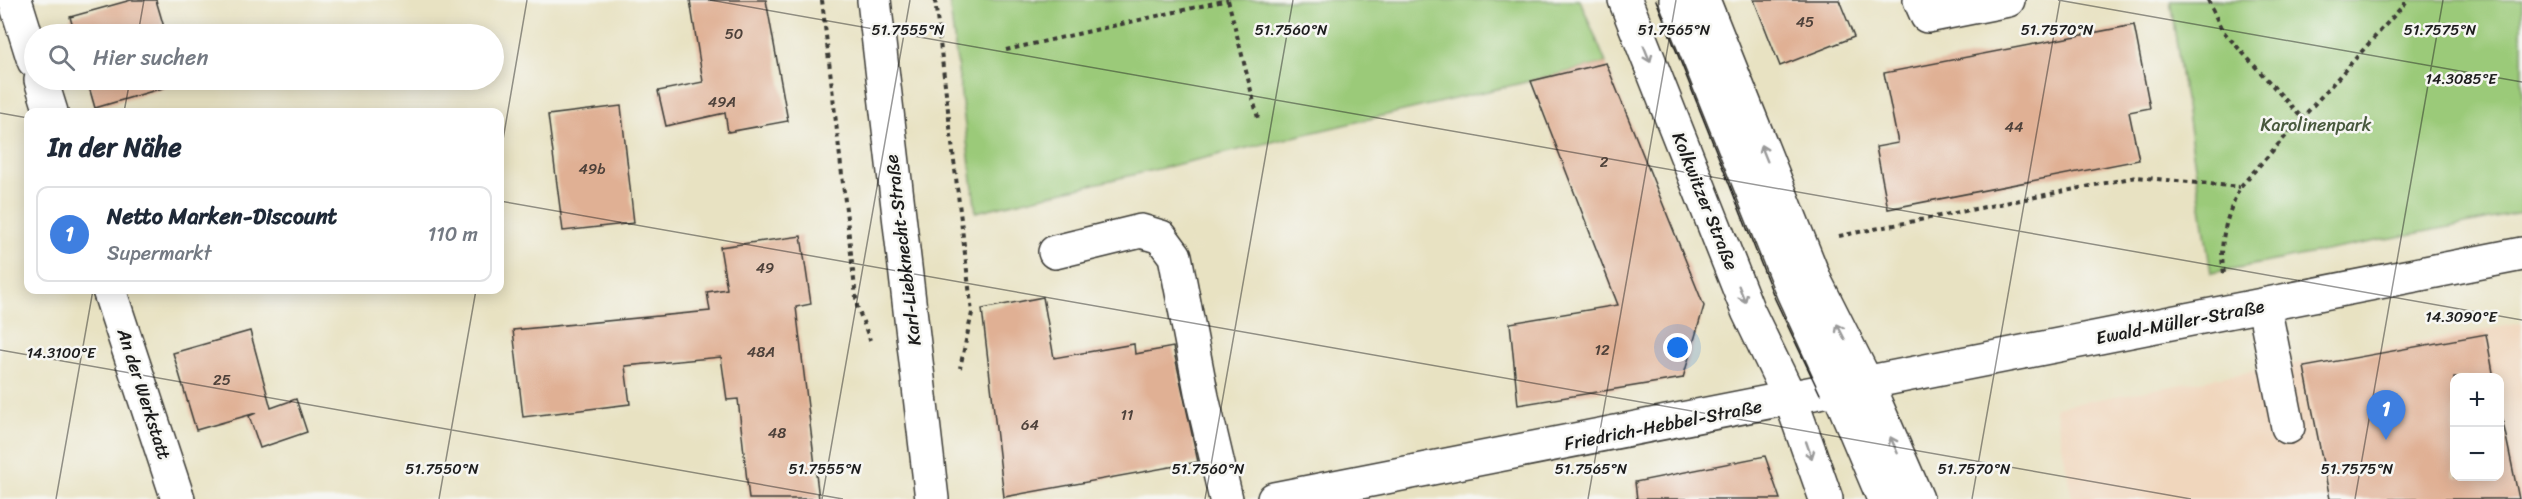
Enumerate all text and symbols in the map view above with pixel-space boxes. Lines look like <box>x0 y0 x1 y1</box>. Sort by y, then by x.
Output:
house number: 45 <box>1796 9 1814 35</box>
text: 51.7555°N <box>871 17 945 43</box>
text: 51.7560°N <box>1255 17 1328 43</box>
text: 51.7565°N <box>1638 17 1711 43</box>
text: 51.7570°N <box>2021 17 2094 43</box>
text: 51.7575°N <box>2404 17 2477 43</box>
house number: 50 <box>725 21 743 47</box>
search box <box>24 24 504 90</box>
text: Hier suchen <box>93 38 208 77</box>
icon: search <box>45 41 78 74</box>
one-way arrow <box>1642 45 1653 63</box>
text: 14.3085°E <box>2425 66 2498 92</box>
house number: 49A <box>708 89 736 115</box>
park label: Karolinenpark <box>2261 109 2372 141</box>
house number: 44 <box>2005 114 2023 140</box>
text: In der Nähe <box>48 124 182 170</box>
street label: Kolkwitzer Straße <box>1663 127 1747 275</box>
one-way arrow <box>1758 144 1769 162</box>
house number: 2 <box>1600 149 1609 175</box>
street label: Karl-Liebknecht-Straße <box>875 153 931 347</box>
house number: 49b <box>579 156 605 182</box>
text: Netto Marken-Discount <box>107 197 337 236</box>
text: 1 <box>65 217 74 252</box>
text: 110 m <box>428 217 478 252</box>
text: Supermarkt <box>107 236 212 271</box>
house number: 49 <box>756 255 774 281</box>
one-way arrow <box>1737 285 1748 303</box>
street label: Ewald-Müller-Straße <box>2093 290 2267 354</box>
text: 14.3090°E <box>2425 304 2498 330</box>
street label: An der Werkstatt <box>107 323 180 464</box>
one-way arrow <box>1834 323 1846 341</box>
your location <box>1663 333 1692 362</box>
house number: 12 <box>1594 337 1610 363</box>
house number: 48A <box>747 339 775 365</box>
text: 14.3100°E <box>27 340 97 366</box>
house number: 25 <box>213 367 231 393</box>
map controls <box>2450 373 2504 481</box>
button: + <box>2450 373 2504 427</box>
street label: Friedrich-Hebbel-Straße <box>1561 390 1765 460</box>
pin: 1 <box>2366 390 2406 440</box>
house number: 11 <box>1121 402 1133 428</box>
house number: 64 <box>1021 412 1039 438</box>
house number: 48 <box>768 420 786 446</box>
button: − <box>2450 427 2504 481</box>
one-way arrow <box>1888 436 1899 454</box>
one-way arrow <box>1804 440 1815 458</box>
text: 51.7550°N <box>405 456 479 482</box>
text: 51.7555°N <box>788 456 862 482</box>
text: 51.7560°N <box>1172 456 1245 482</box>
text: 51.7565°N <box>1555 456 1628 482</box>
text: 51.7570°N <box>1938 456 2011 482</box>
text: 51.7575°N <box>2321 456 2394 482</box>

